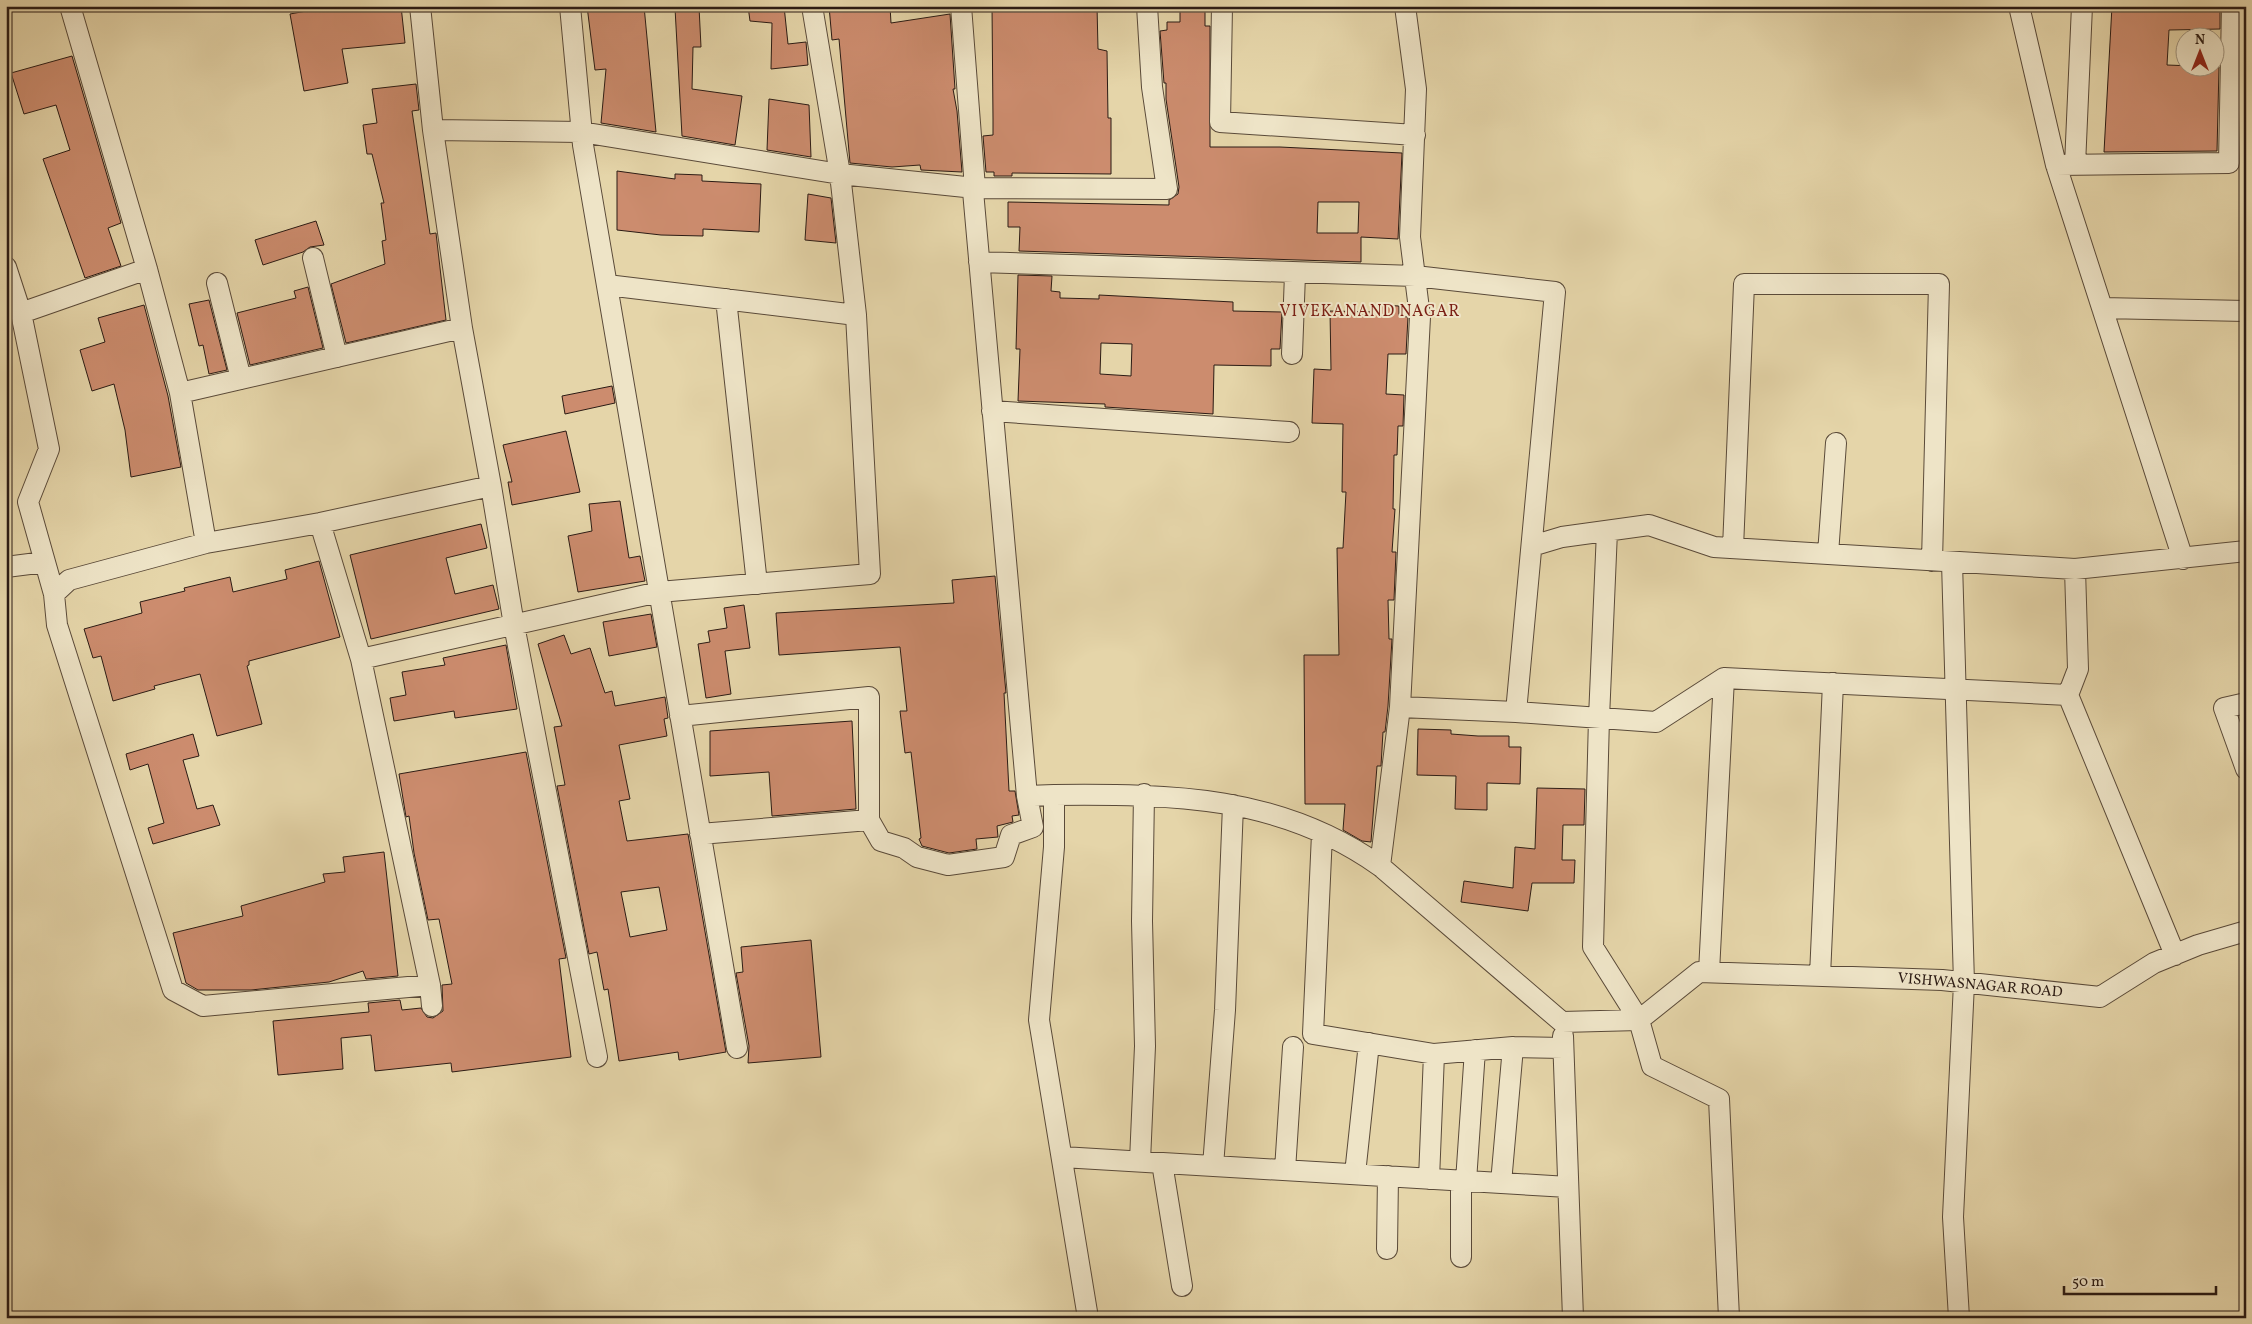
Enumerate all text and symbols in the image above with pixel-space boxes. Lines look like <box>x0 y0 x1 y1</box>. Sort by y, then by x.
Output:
north arrow <box>2174 28 2224 78</box>
text: N <box>2195 31 2205 50</box>
district label: VIVEKANAND NAGAR <box>1280 301 1460 323</box>
street label: VISHWASNAGAR ROAD <box>1897 968 2063 1004</box>
scale bar <box>2064 1264 2217 1296</box>
text: 50 m <box>2072 1272 2104 1293</box>

